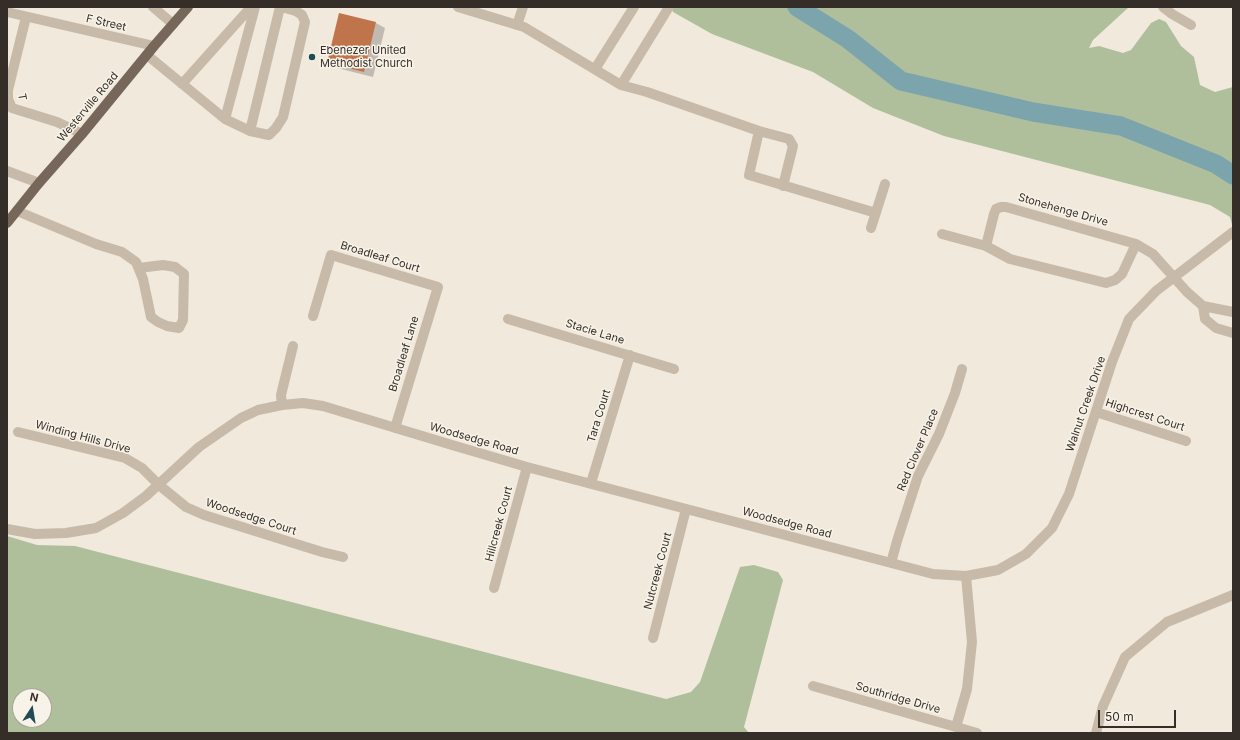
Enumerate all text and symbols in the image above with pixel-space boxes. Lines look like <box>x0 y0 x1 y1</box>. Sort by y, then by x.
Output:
street label: F Street <box>85 12 127 34</box>
place label: Ebenezer United Methodist Church <box>320 44 413 70</box>
marker: Ebenezer United Methodist Church <box>307 52 317 62</box>
street label: Westerville Road <box>55 69 121 145</box>
street label: T <box>15 92 29 102</box>
street label: Stonehenge Drive <box>1016 191 1110 229</box>
street label: Broadleaf Court <box>339 239 421 275</box>
street label: Broadleaf Lane <box>386 314 422 394</box>
street label: Stacie Lane <box>564 317 626 347</box>
street label: Walnut Creek Drive <box>1063 355 1109 453</box>
street label: Tara Court <box>585 388 613 444</box>
street label: Highcrest Court <box>1104 396 1186 434</box>
street label: Red Clover Place <box>895 407 941 493</box>
street label: Winding Hills Drive <box>34 418 132 456</box>
street label: Woodsedge Road <box>428 420 520 458</box>
street label: Hillcreek Court <box>483 485 515 563</box>
street label: Woodsedge Court <box>204 496 298 538</box>
street label: Woodsedge Road <box>741 505 833 541</box>
street label: Nutcreek Court <box>641 531 675 611</box>
street label: Southridge Drive <box>854 680 942 716</box>
north arrow <box>12 688 52 728</box>
text: N <box>29 690 40 705</box>
scale bar <box>1100 702 1178 728</box>
text: 50 m <box>1105 709 1134 724</box>

